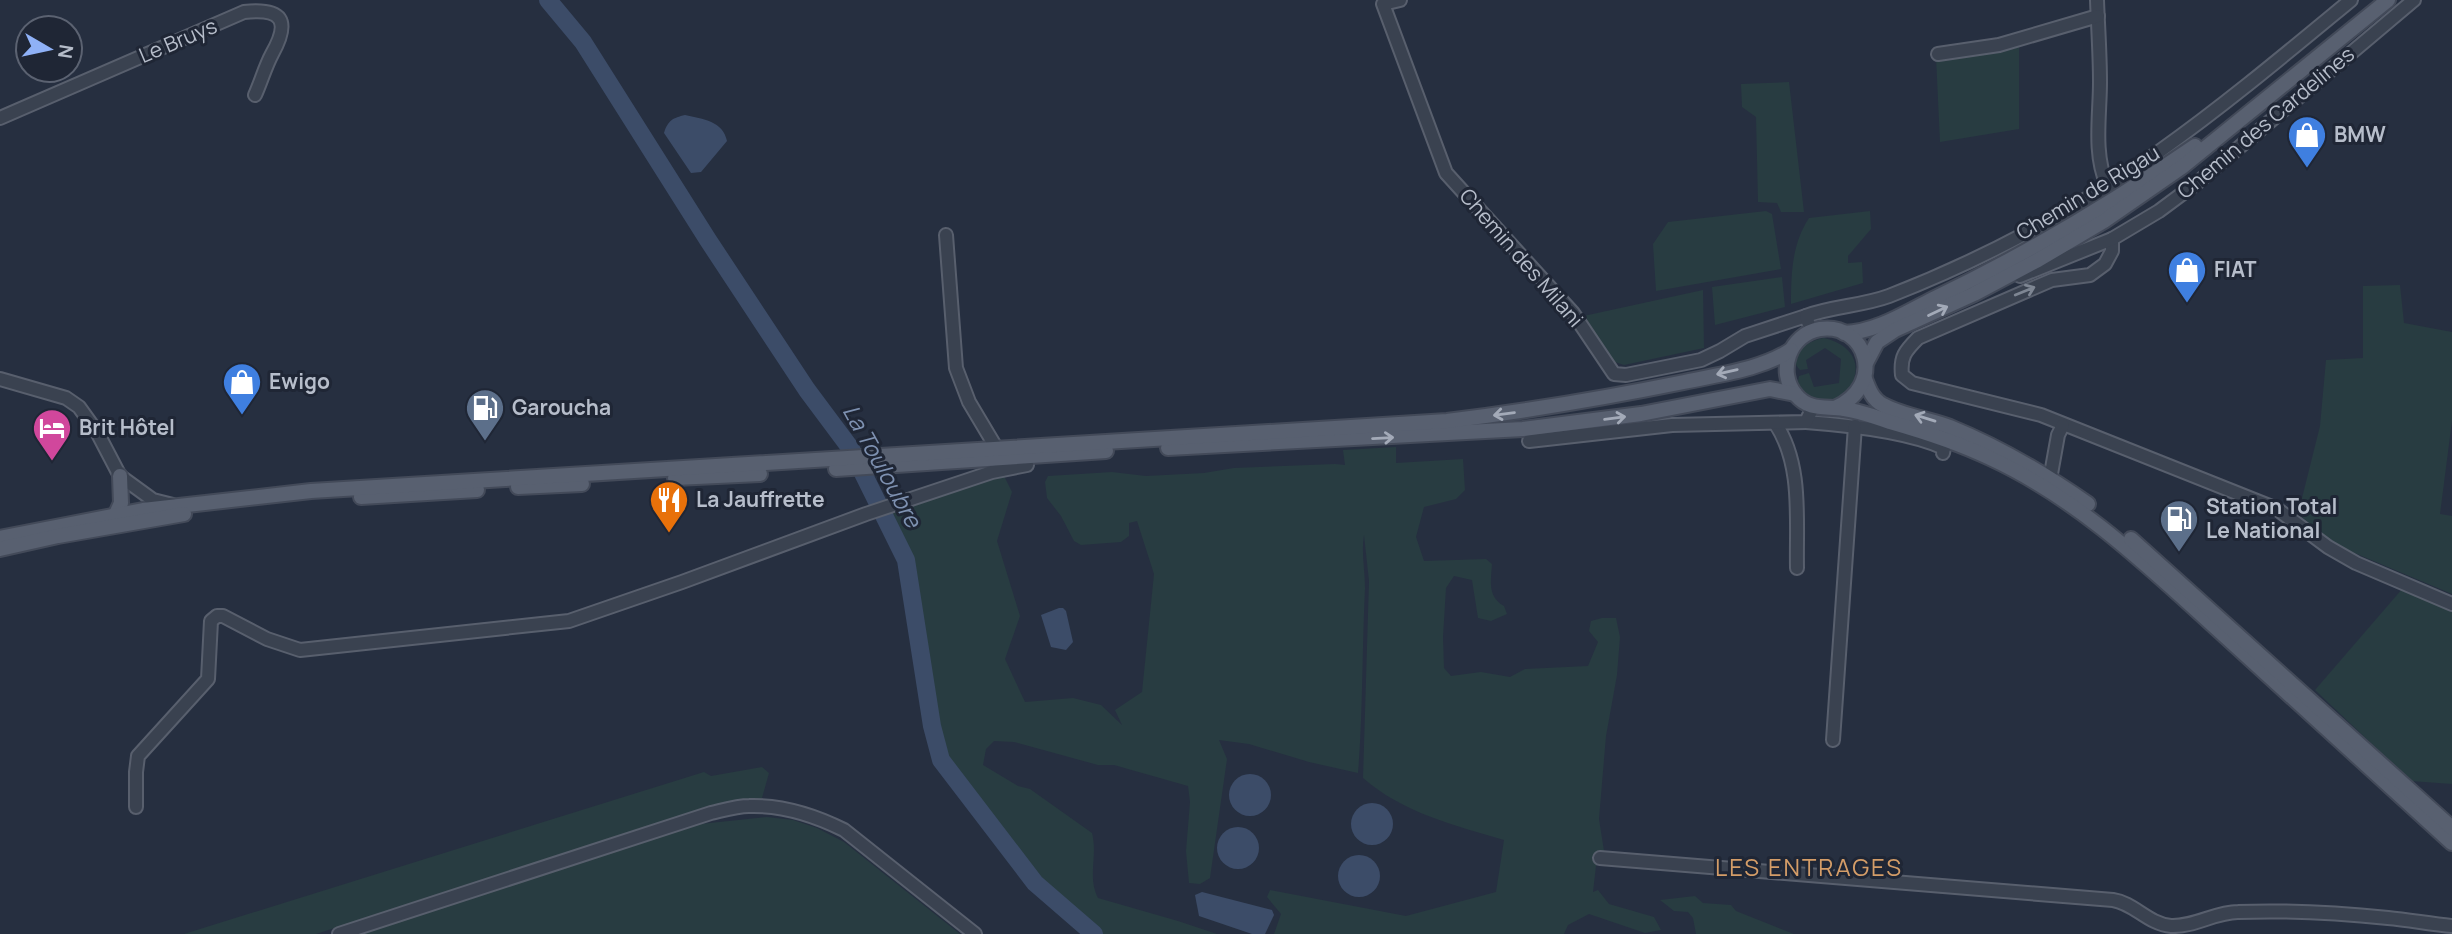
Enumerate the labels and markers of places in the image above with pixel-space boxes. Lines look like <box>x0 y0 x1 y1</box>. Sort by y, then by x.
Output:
shop icon: BMW <box>2286 114 2328 169</box>
place label: BMW <box>2334 120 2386 148</box>
shop icon: FIAT <box>2166 249 2208 304</box>
place label: FIAT <box>2214 255 2257 283</box>
shop icon: Ewigo <box>221 361 263 416</box>
place label: Ewigo <box>269 367 330 395</box>
fuel station icon: Garoucha <box>464 387 506 442</box>
place label: Garoucha <box>512 393 611 421</box>
hotel icon: Brit Hôtel <box>31 407 73 462</box>
place label: Brit Hôtel <box>79 413 175 441</box>
restaurant icon: La Jauffrette <box>648 479 690 534</box>
place label: La Jauffrette <box>696 485 825 513</box>
place label: Station Total Le National <box>2206 492 2337 544</box>
fuel station icon: Station Total Le National <box>2158 498 2200 553</box>

